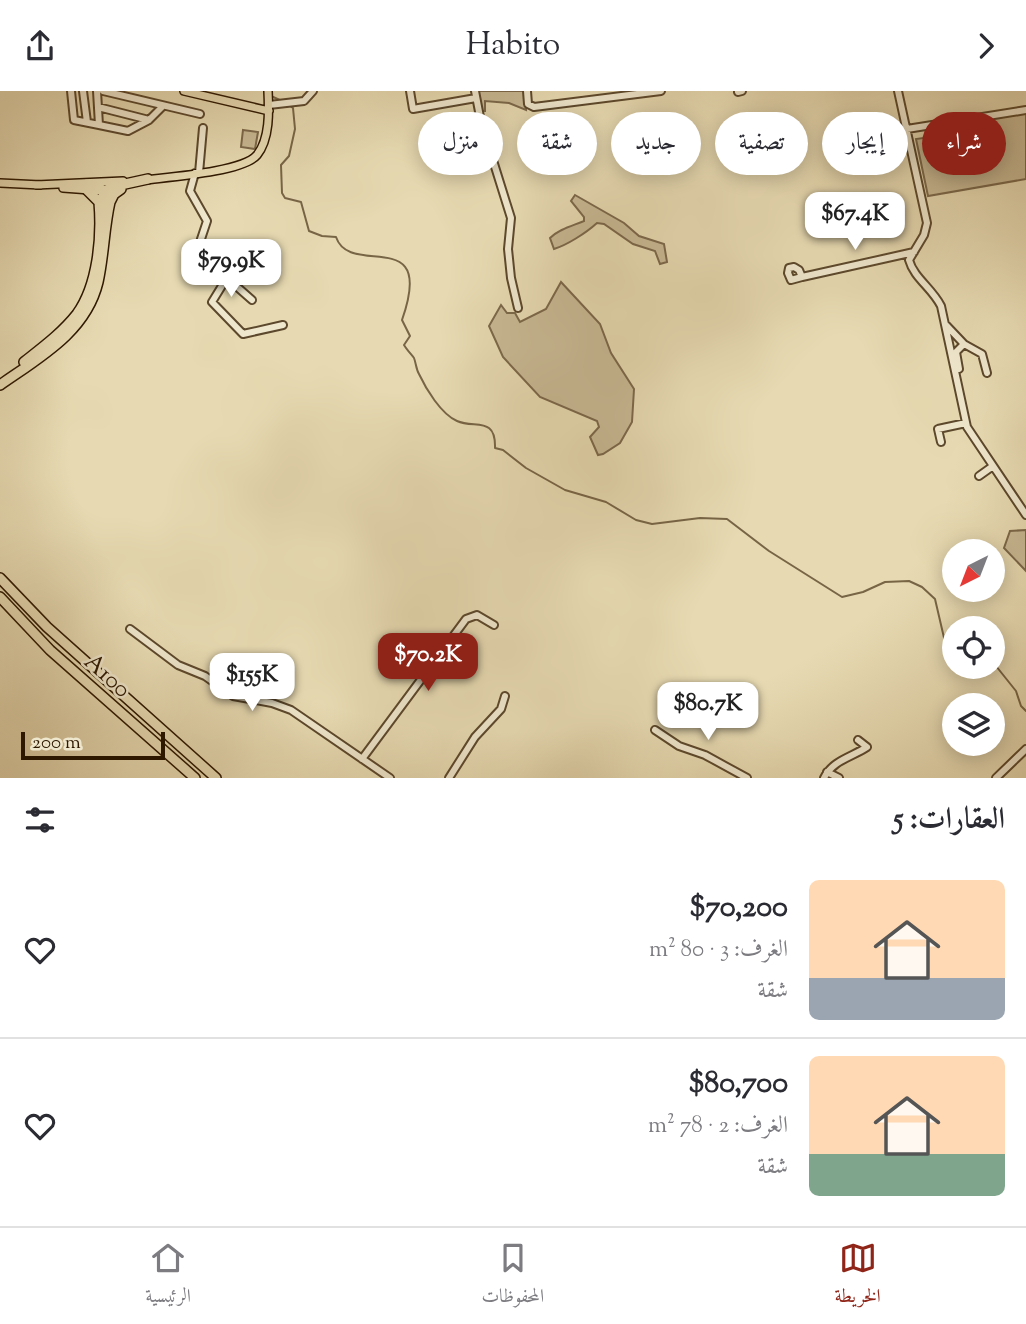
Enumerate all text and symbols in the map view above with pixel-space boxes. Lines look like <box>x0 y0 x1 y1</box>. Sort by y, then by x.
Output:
text: Habito <box>466 23 560 69</box>
icon: share <box>21 27 59 65</box>
icon: forward <box>967 27 1005 65</box>
chip: منزل <box>418 112 503 175</box>
chip: شقة <box>517 112 597 175</box>
chip: جديد <box>611 112 701 175</box>
chip: تصفية <box>715 112 808 175</box>
chip: إيجار <box>822 112 908 175</box>
chip: شراء <box>922 112 1006 175</box>
pin: $67.4K <box>798 193 912 252</box>
text: $67.4K <box>821 198 889 231</box>
pin: $79.9K <box>174 239 288 299</box>
text: $79.9K <box>197 245 265 278</box>
north arrow <box>942 539 1004 602</box>
map controls <box>942 539 1005 756</box>
button: locate <box>942 616 1005 679</box>
pin: $70.2K <box>371 633 485 693</box>
text: $70.2K <box>394 639 462 672</box>
street label: A100 <box>76 646 138 707</box>
pin: $155K <box>203 653 301 713</box>
text: $155K <box>226 659 278 692</box>
pin: $80.7K <box>651 683 765 742</box>
text: $80.7K <box>673 688 743 721</box>
button: layers <box>942 693 1005 756</box>
scale bar <box>21 729 164 761</box>
text: 200 m <box>32 730 81 757</box>
text: العقارات: 5 <box>893 799 1005 842</box>
icon: filters <box>21 801 59 839</box>
text: $70,200 <box>689 887 788 930</box>
icon: home <box>865 908 949 992</box>
icon: heart <box>21 931 59 969</box>
text: الغرف: 3 · 80 m² <box>649 934 788 967</box>
text: شقة <box>758 975 788 1008</box>
text: $80,700 <box>688 1063 788 1106</box>
icon: home <box>865 1084 949 1168</box>
icon: heart <box>21 1107 59 1145</box>
text: الغرف: 2 · 78 m² <box>648 1110 788 1143</box>
text: شقة <box>758 1151 788 1184</box>
tab: الرئيسية <box>145 1239 191 1314</box>
tab: المحفوظات <box>481 1239 544 1314</box>
tab: الخريطة <box>835 1239 881 1314</box>

